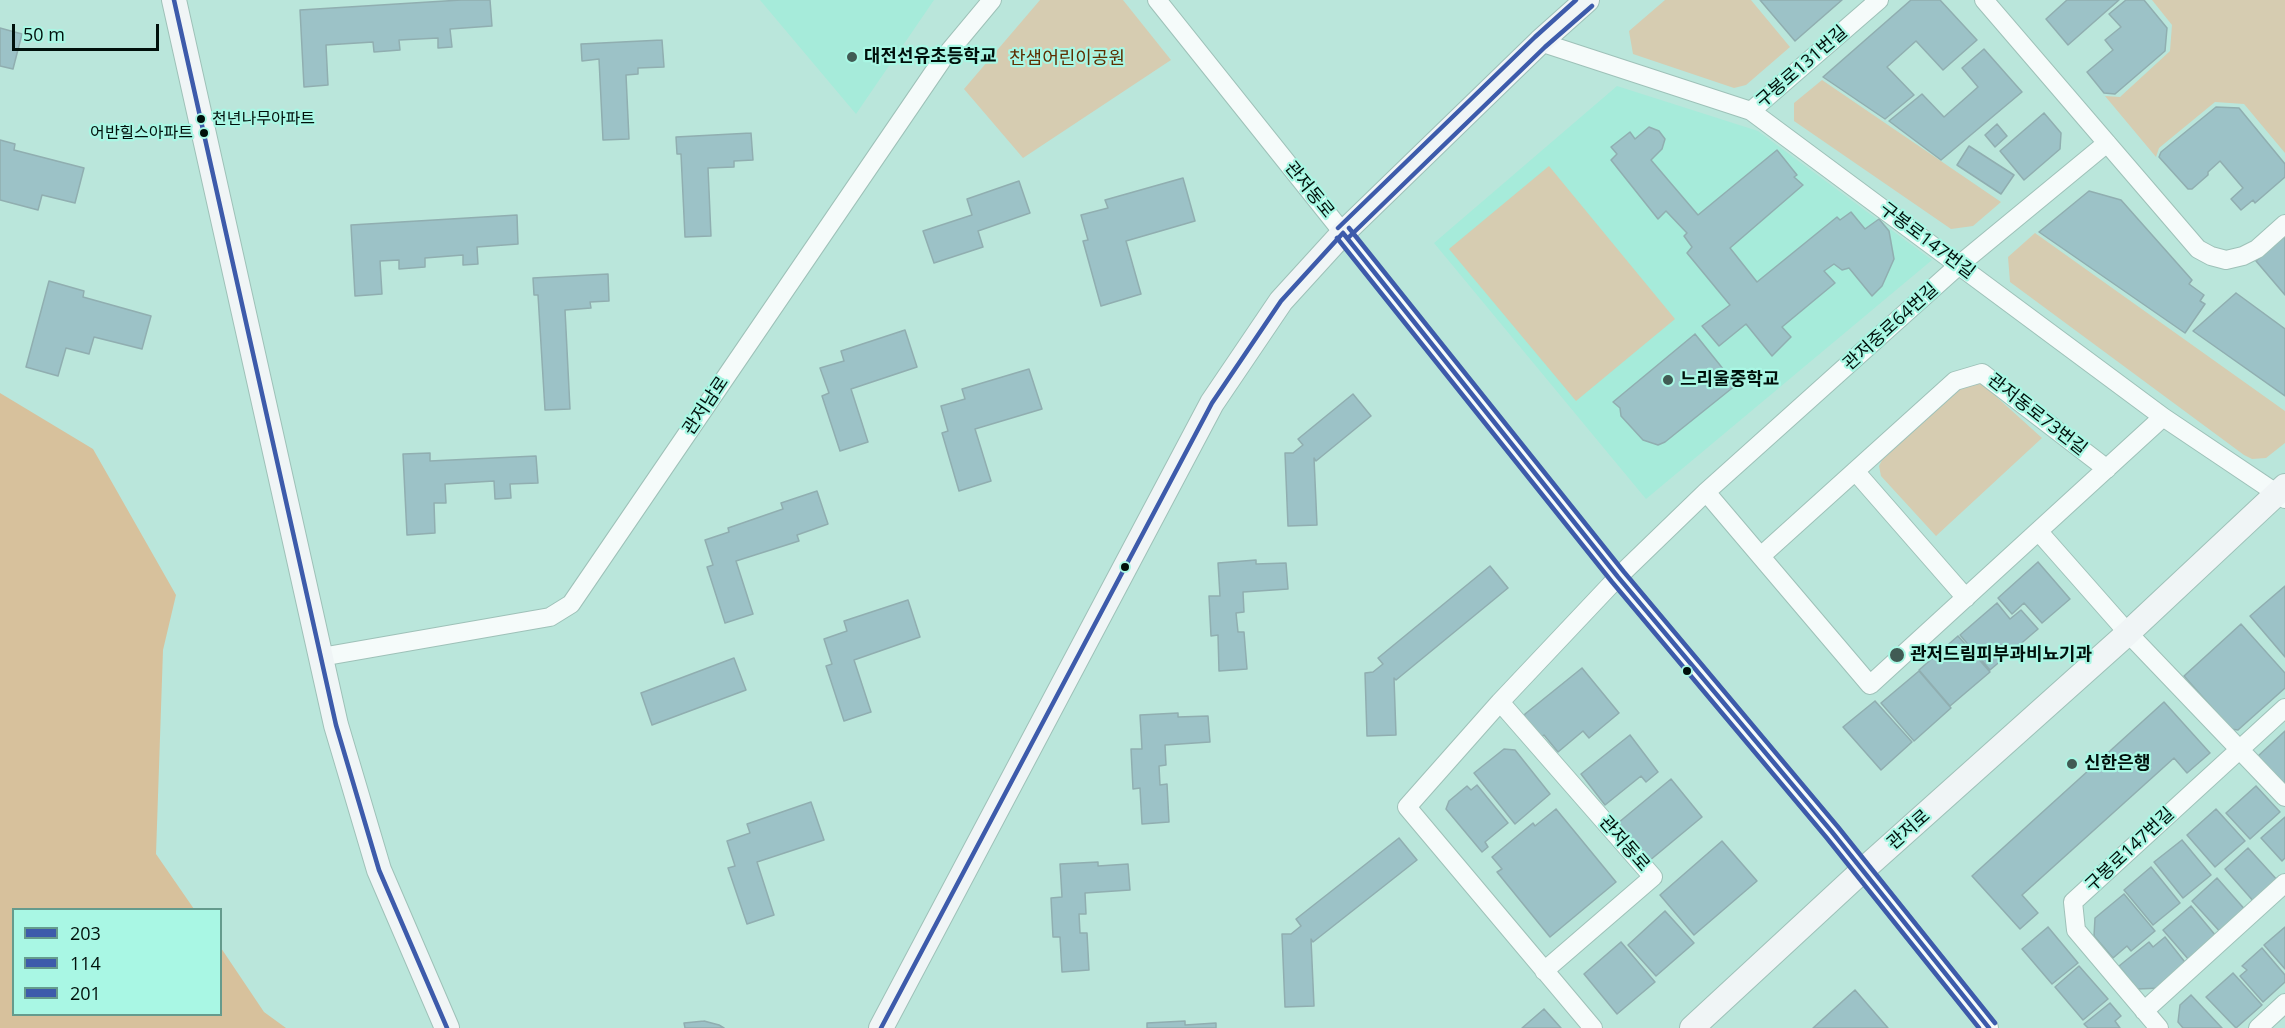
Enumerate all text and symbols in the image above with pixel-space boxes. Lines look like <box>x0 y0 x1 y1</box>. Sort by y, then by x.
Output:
scale bar <box>15 12 162 50</box>
text: 50 m <box>23 22 65 46</box>
street label: 구봉로131번길 <box>1752 22 1852 112</box>
place label: 대전선유초등학교 <box>864 46 996 68</box>
park label: 찬샘어린이공원 <box>1009 48 1125 70</box>
marker: 대전선유초등학교 <box>845 50 859 64</box>
place label: 천년나무아파트 <box>212 109 315 129</box>
marker: 천년나무아파트 <box>195 113 207 125</box>
place label: 어반힐스아파트 <box>90 123 193 143</box>
marker: 어반힐스아파트 <box>198 127 210 139</box>
street label: 관저동로 <box>1280 157 1338 223</box>
street label: 구봉로147번길 <box>1875 198 1979 284</box>
street label: 관저중로64번길 <box>1839 279 1943 375</box>
place label: 느리울중학교 <box>1680 369 1779 391</box>
street label: 관저동로73번길 <box>1983 370 2091 460</box>
street label: 관저남로 <box>679 373 733 439</box>
marker: 느리울중학교 <box>1661 373 1675 387</box>
unlabelled marker <box>1119 561 1131 573</box>
place label: 관저드림피부과비뇨기과 <box>1910 644 2092 666</box>
marker: 관저드림피부과비뇨기과 <box>1888 646 1906 664</box>
unlabelled marker <box>1681 665 1693 677</box>
place label: 신한은행 <box>2084 753 2150 775</box>
marker: 신한은행 <box>2065 757 2079 771</box>
street label: 구봉로147번길 <box>2081 803 2179 897</box>
street label: 관저로 <box>1883 806 1935 854</box>
street label: 관저동로 <box>1594 812 1654 876</box>
legend <box>12 908 222 1016</box>
text: 203 <box>70 921 101 945</box>
text: 114 <box>70 951 101 975</box>
text: 201 <box>70 981 101 1005</box>

